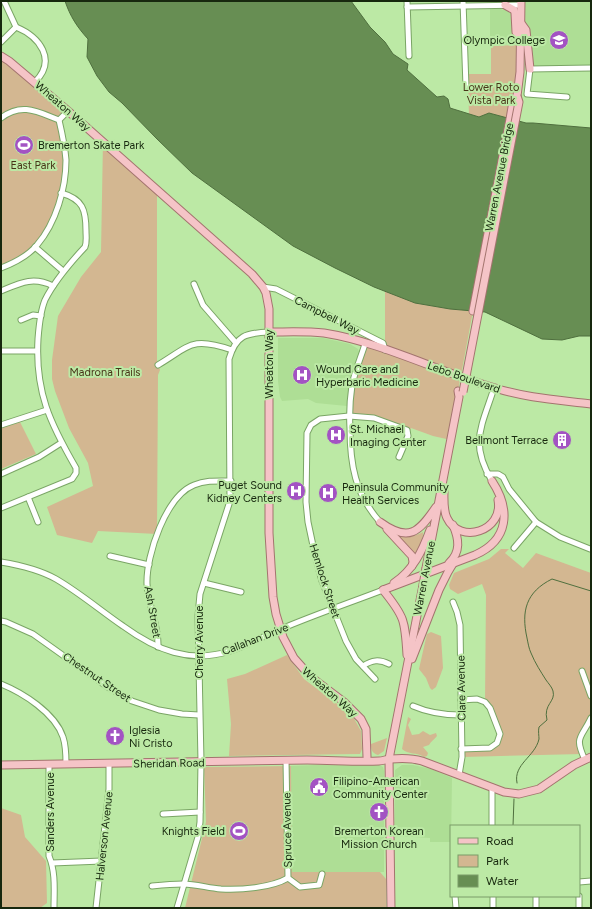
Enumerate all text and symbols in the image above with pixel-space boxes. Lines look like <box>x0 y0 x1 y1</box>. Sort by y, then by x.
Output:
school or university icon: Olympic College <box>548 29 570 51</box>
place label: Olympic College <box>464 34 545 47</box>
street label: Wheaton Way <box>32 79 93 134</box>
park label: Lower Roto Vista Park <box>463 81 519 107</box>
street label: Warren Avenue Bridge <box>483 122 516 232</box>
sports icon: Bremerton Skate Park <box>13 134 35 156</box>
place label: Bremerton Skate Park <box>38 139 145 152</box>
park label: East Park <box>10 159 56 172</box>
street label: Campbell Way <box>292 294 361 337</box>
street label: Wheaton Way <box>263 329 276 399</box>
street label: Lebo Boulevard <box>426 359 502 396</box>
place label: Wound Care and Hyperbaric Medicine <box>316 363 418 389</box>
hospital icon: Wound Care and Hyperbaric Medicine <box>291 364 313 386</box>
park label: Madrona Trails <box>70 366 140 379</box>
place label: St. Michael Imaging Center <box>350 423 426 449</box>
hospital icon: St. Michael Imaging Center <box>325 424 347 446</box>
building icon: Bellmont Terrace <box>551 429 573 451</box>
place label: Bellmont Terrace <box>465 434 548 447</box>
place label: Puget Sound Kidney Centers <box>207 479 282 505</box>
hospital icon: Puget Sound Kidney Centers <box>285 480 307 502</box>
place label: Peninsula Community Health Services <box>342 481 449 507</box>
hospital icon: Peninsula Community Health Services <box>317 482 339 504</box>
street label: Warren Avenue <box>411 540 438 616</box>
street label: Hemlock Street <box>306 542 343 620</box>
street label: Ash Street <box>142 585 163 639</box>
street label: Cherry Avenue <box>193 605 206 679</box>
street label: Callahan Drive <box>220 621 290 658</box>
street label: Chestnut Street <box>60 650 133 705</box>
street label: Clare Avenue <box>454 655 469 721</box>
street label: Wheaton Way <box>299 665 360 720</box>
place label: Iglesia Ni Cristo <box>129 724 173 750</box>
church icon: Iglesia Ni Cristo <box>104 725 126 747</box>
street label: Sheridan Road <box>133 756 205 771</box>
street label: Sanders Avenue <box>44 772 57 852</box>
place label: Filipino-American Community Center <box>333 775 428 801</box>
public building icon: Filipino-American Community Center <box>308 776 330 798</box>
street label: Halverson Avenue <box>93 791 116 881</box>
street label: Spruce Avenue <box>280 792 295 868</box>
church icon: Bremerton Korean Mission Church <box>368 801 390 823</box>
sports icon: Knights Field <box>228 820 250 842</box>
place label: Knights Field <box>162 825 225 838</box>
place label: Bremerton Korean Mission Church <box>334 825 424 851</box>
legend <box>450 825 580 897</box>
text: Road <box>486 834 514 848</box>
text: Park <box>486 854 509 868</box>
text: Water <box>486 874 518 888</box>

